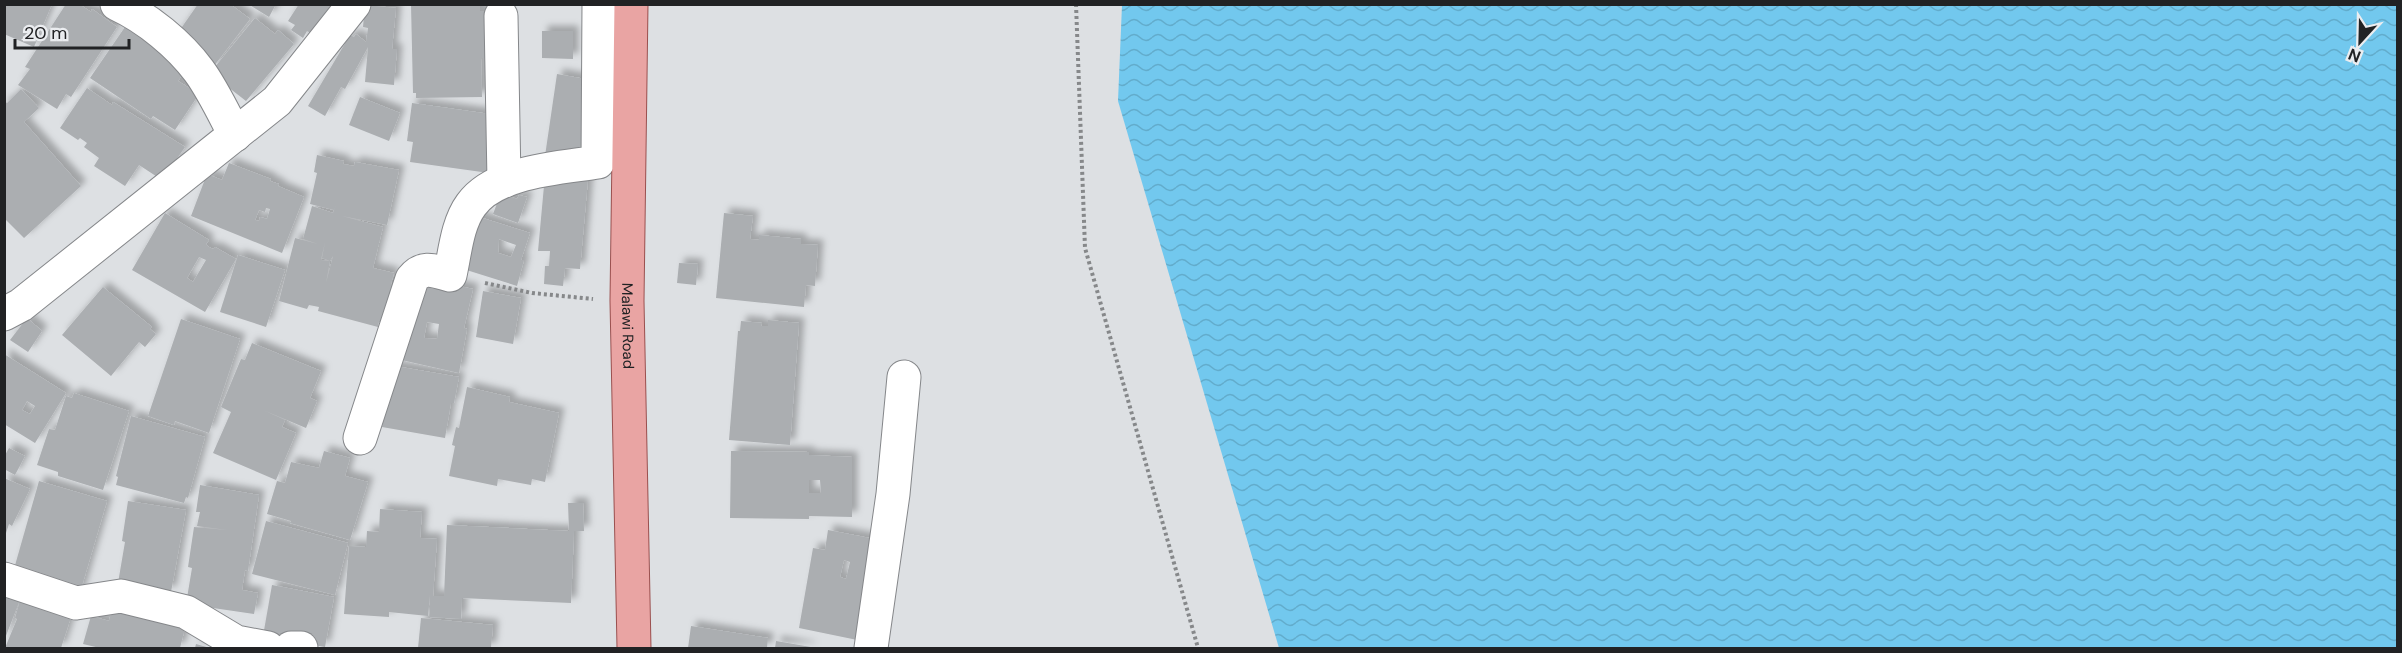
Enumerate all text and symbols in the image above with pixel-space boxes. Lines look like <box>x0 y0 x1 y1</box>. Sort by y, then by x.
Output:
scale bar <box>15 12 129 50</box>
north arrow <box>2330 12 2390 72</box>
text: 20 m <box>24 21 67 45</box>
text: N <box>2345 44 2364 67</box>
street label: Malawi Road <box>617 283 638 369</box>

